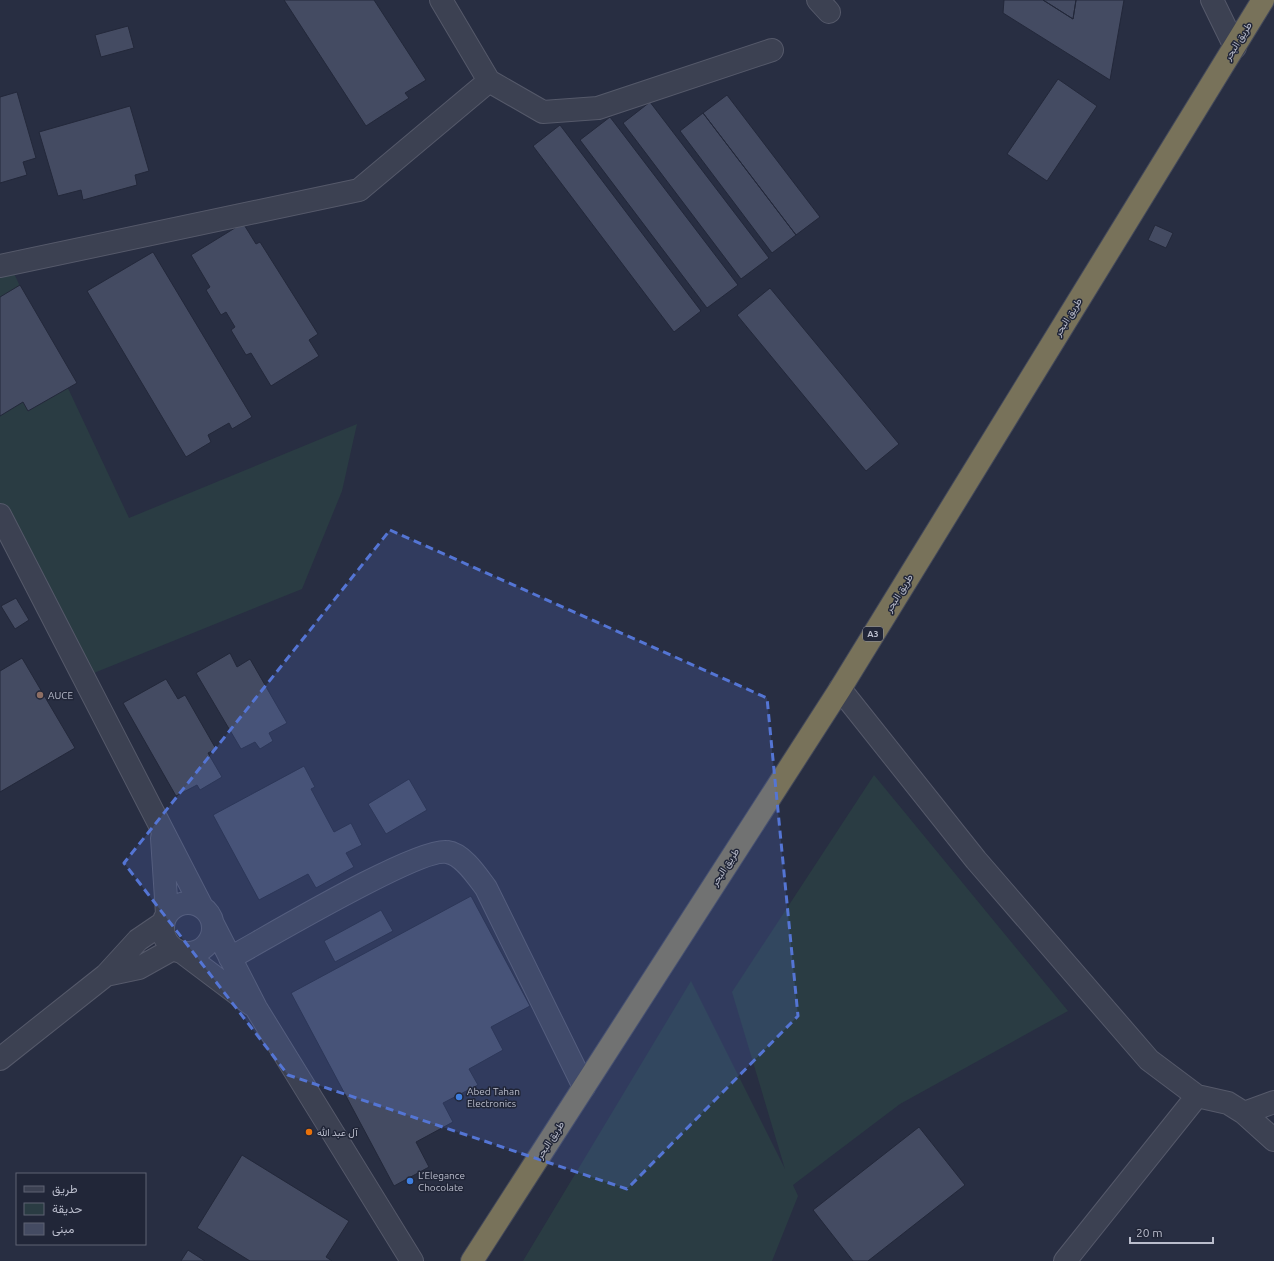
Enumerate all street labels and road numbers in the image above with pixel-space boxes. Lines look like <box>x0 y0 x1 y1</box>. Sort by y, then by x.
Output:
street label: طريق البحر <box>1221 20 1255 63</box>
street label: طريق البحر <box>1051 296 1085 339</box>
street label: طريق البحر <box>882 572 916 615</box>
road number: A3 <box>863 627 883 641</box>
street label: طريق البحر <box>708 846 742 889</box>
street label: طريق البحر <box>533 1119 567 1162</box>

